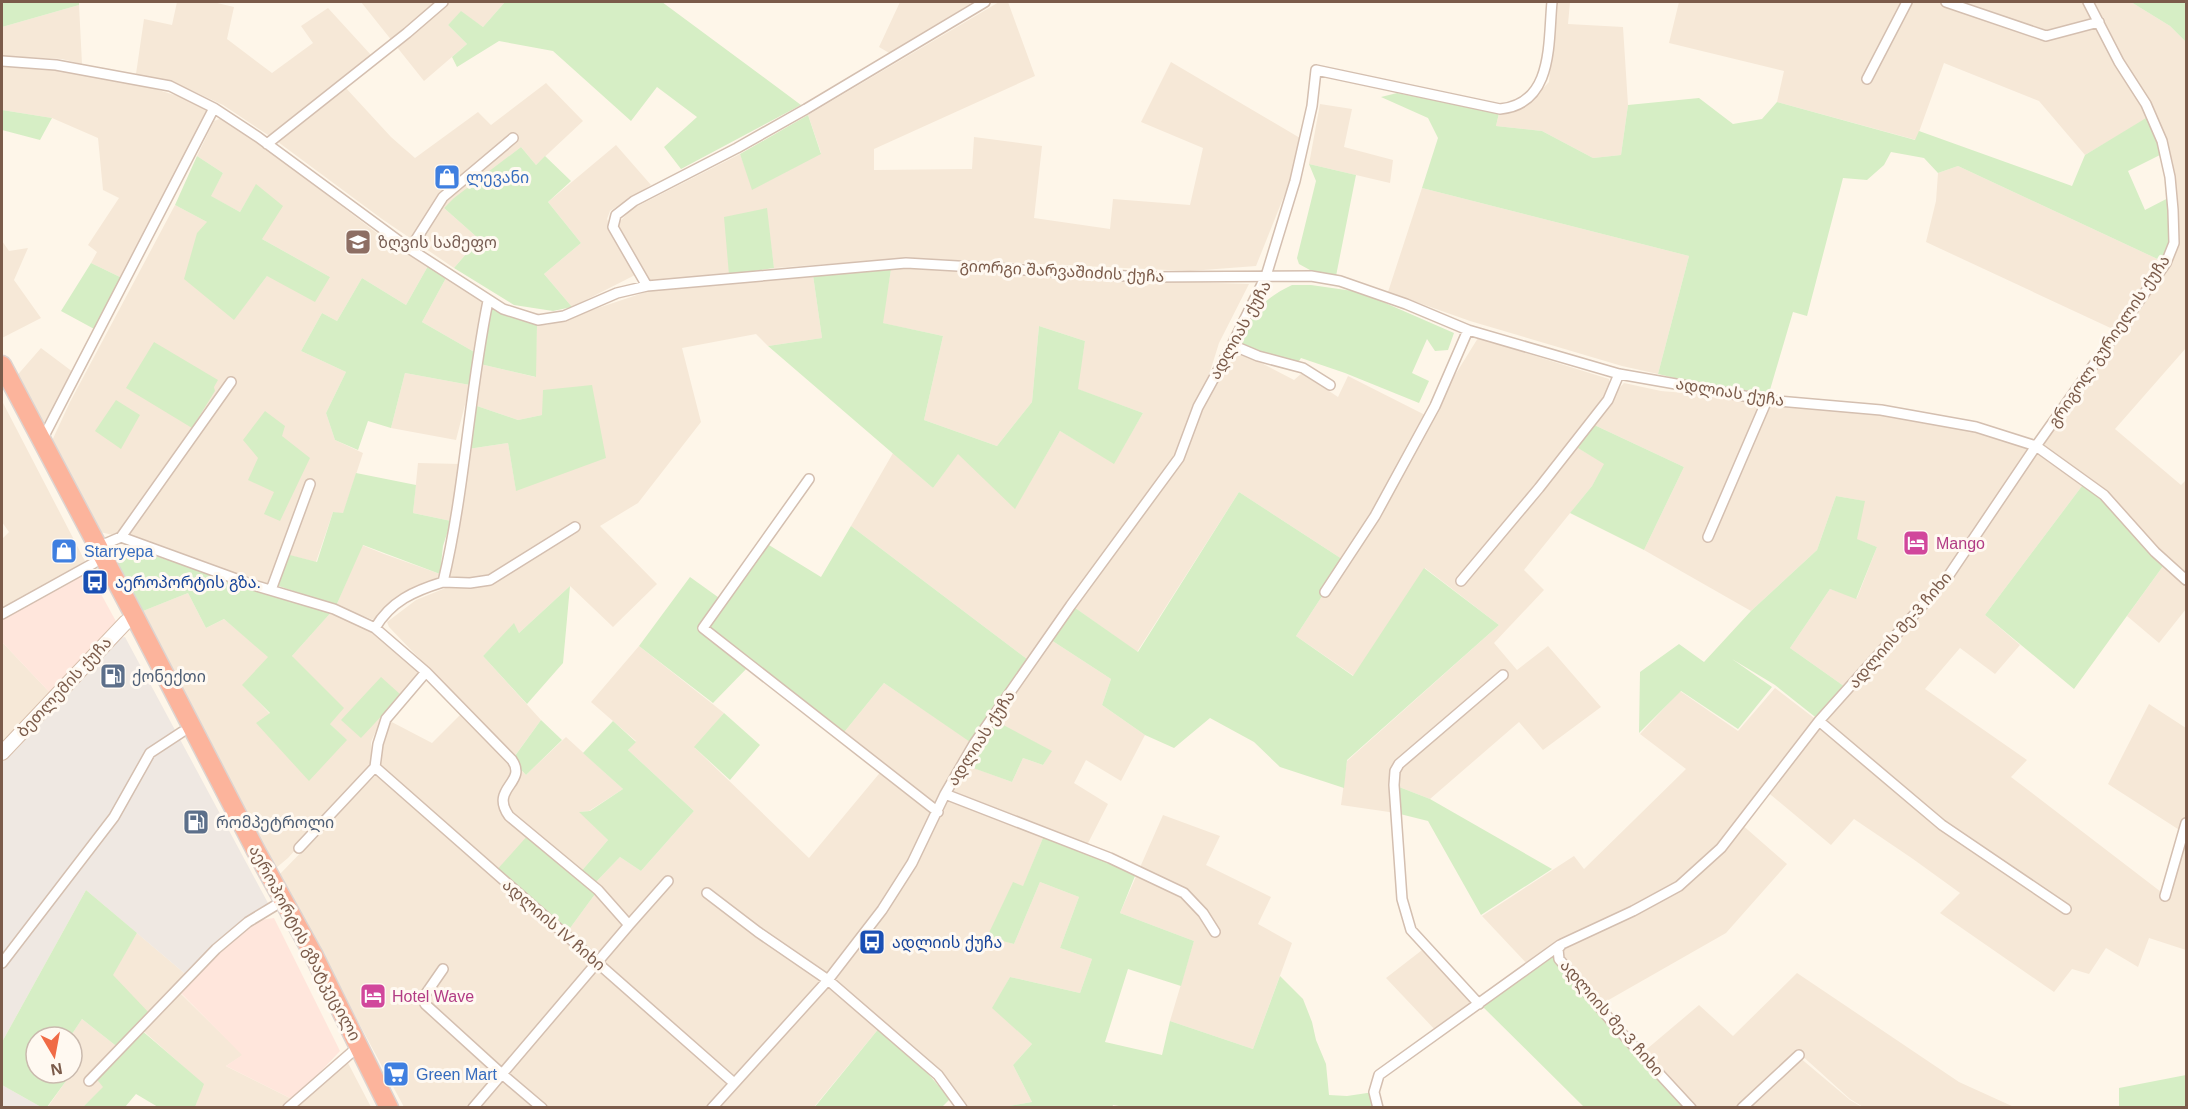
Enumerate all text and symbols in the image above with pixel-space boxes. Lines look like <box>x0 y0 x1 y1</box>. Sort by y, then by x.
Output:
shop icon: ლევანი <box>432 162 462 192</box>
place label: ლევანი <box>466 169 529 188</box>
school or university icon: ზღვის სამეფო <box>343 227 373 257</box>
place label: ზღვის სამეფო <box>378 234 497 252</box>
street label: გრიგოლ გურიელის ქუჩა <box>2045 252 2175 431</box>
street label: გიორგი შარვაშიძის ქუჩა <box>959 257 1165 286</box>
street label: ადლიას ქუჩა <box>1206 278 1276 383</box>
street label: ადლიას ქუჩა <box>1674 375 1786 411</box>
hotel icon: Mango <box>1901 528 1931 558</box>
place label: Mango <box>1936 535 1985 552</box>
shop icon: Starryepa <box>49 536 79 566</box>
place label: Starryepa <box>84 543 153 560</box>
bus stop icon: აეროპორტის გზა. <box>80 567 110 597</box>
street label: ადლიის მე-3 ჩიხი <box>1845 569 1956 693</box>
place label: აეროპორტის გზა. <box>115 574 261 592</box>
street label: ბეთლემის ქუჩა <box>13 634 116 742</box>
fuel station icon: ქონექთი <box>98 661 128 691</box>
place label: ქონექთი <box>132 668 206 686</box>
street label: ადლიას ქუჩა <box>944 687 1020 790</box>
fuel station icon: რომპეტროლი <box>181 807 211 837</box>
place label: რომპეტროლი <box>216 814 334 833</box>
street label: აეროპორტის გზატკეცილი <box>244 842 364 1044</box>
street label: ადლიის IV ჩიხი <box>498 876 609 976</box>
bus stop icon: ადლიის ქუჩა <box>857 927 887 957</box>
place label: ადლიის ქუჩა <box>892 934 1002 953</box>
street label: ადლიის მე-3 ჩიხი <box>1556 957 1667 1081</box>
hotel icon: Hotel Wave <box>358 981 388 1011</box>
place label: Hotel Wave <box>392 988 474 1005</box>
north arrow <box>24 1025 84 1085</box>
supermarket icon: Green Mart <box>381 1059 411 1089</box>
text: N <box>49 1060 64 1079</box>
place label: Green Mart <box>416 1066 497 1083</box>

